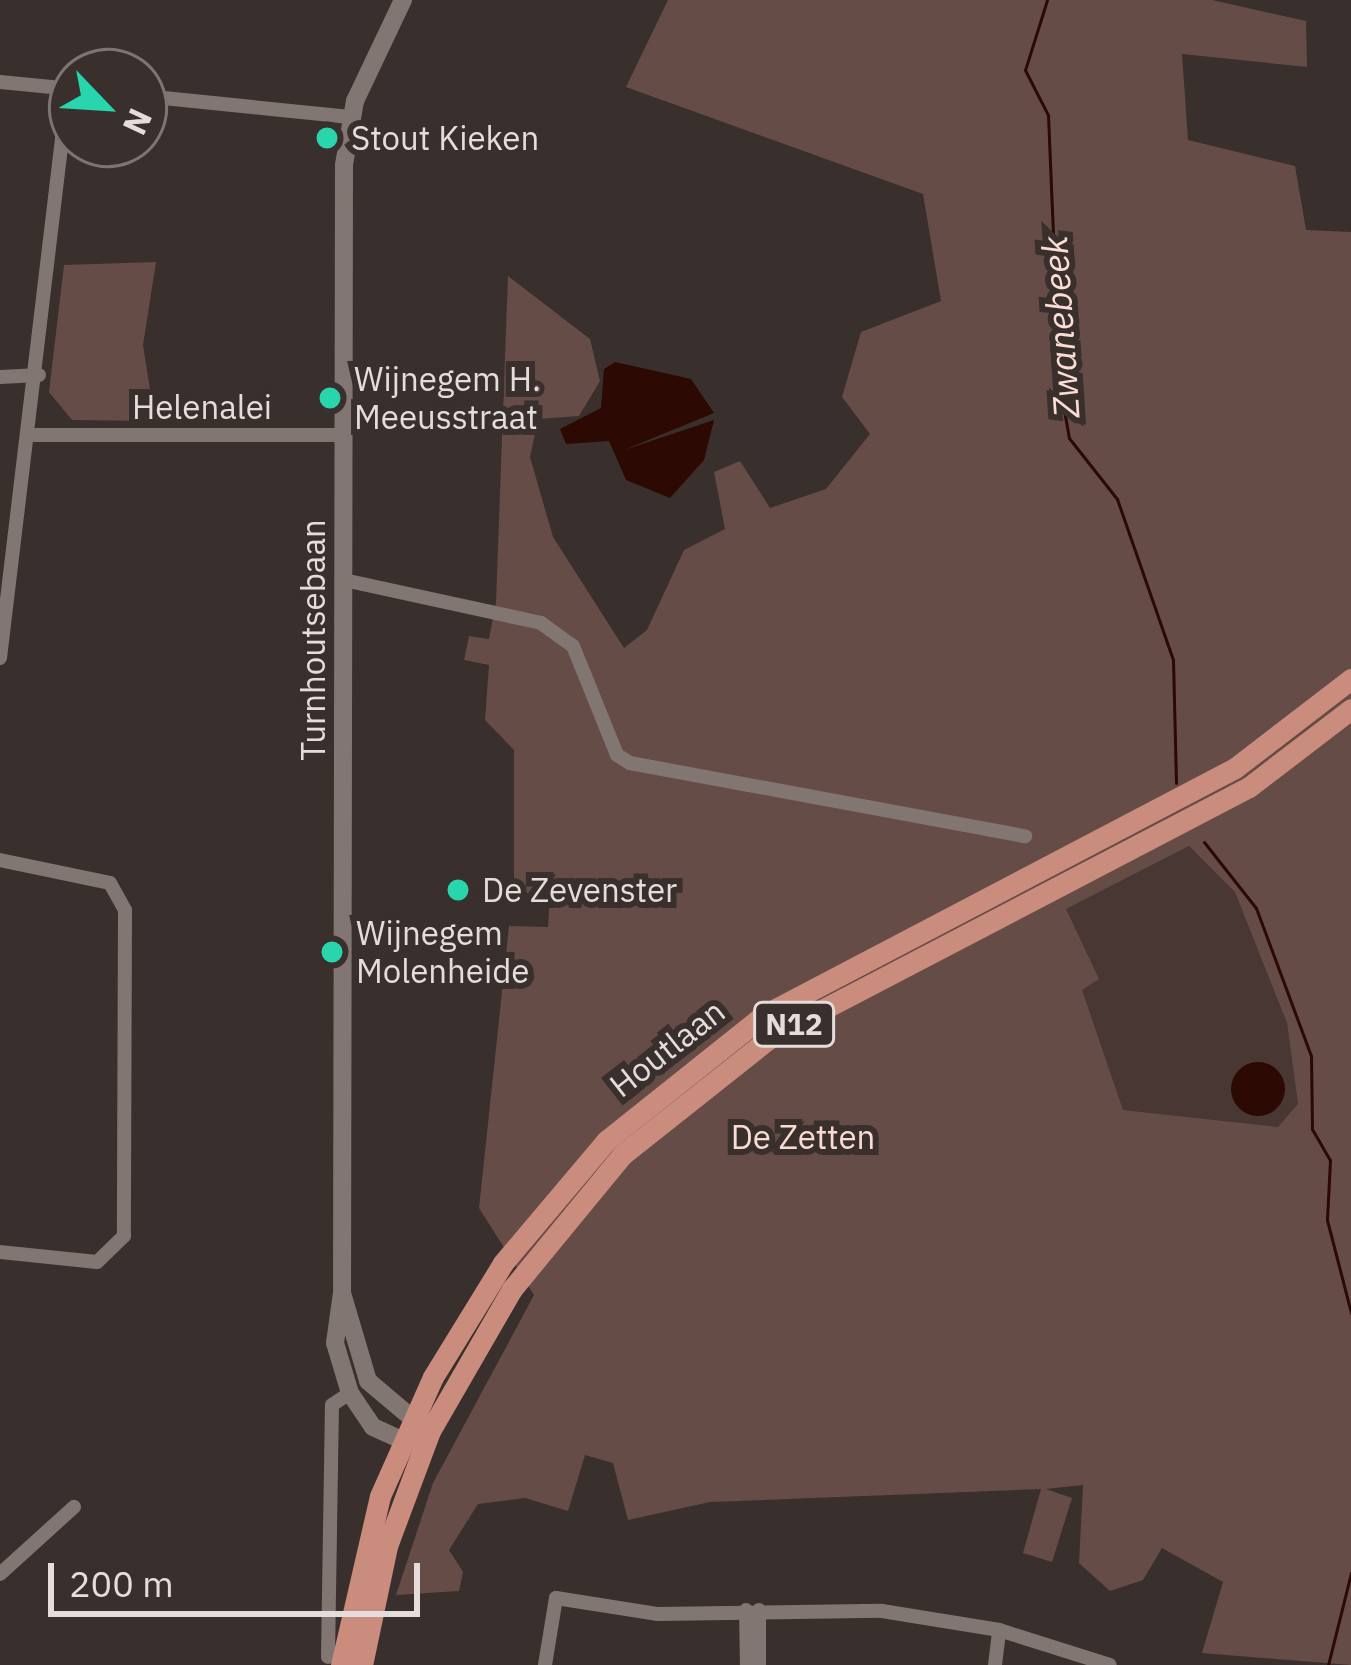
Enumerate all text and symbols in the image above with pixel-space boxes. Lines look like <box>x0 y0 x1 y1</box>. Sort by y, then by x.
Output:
north arrow <box>48 48 168 168</box>
text: N <box>114 102 163 142</box>
place label: Stout Kieken <box>351 118 539 158</box>
marker: Stout Kieken <box>314 125 340 151</box>
water label: Zwanebeek <box>1032 235 1088 419</box>
place label: Wijnegem H. Meeusstraat <box>354 359 541 437</box>
marker: Wijnegem H. Meeusstraat <box>317 385 343 411</box>
street label: Helenalei <box>132 387 272 427</box>
street label: Turnhoutsebaan <box>293 519 333 761</box>
place label: De Zevenster <box>482 870 677 910</box>
marker: De Zevenster <box>445 877 471 903</box>
place label: Wijnegem Molenheide <box>356 913 529 991</box>
marker: Wijnegem Molenheide <box>319 939 345 965</box>
street label: Houtlaan <box>602 991 732 1105</box>
road number: N12 <box>752 1000 836 1048</box>
park label: De Zetten <box>731 1117 875 1157</box>
scale bar <box>54 1539 426 1613</box>
text: 200 m <box>69 1560 174 1607</box>

